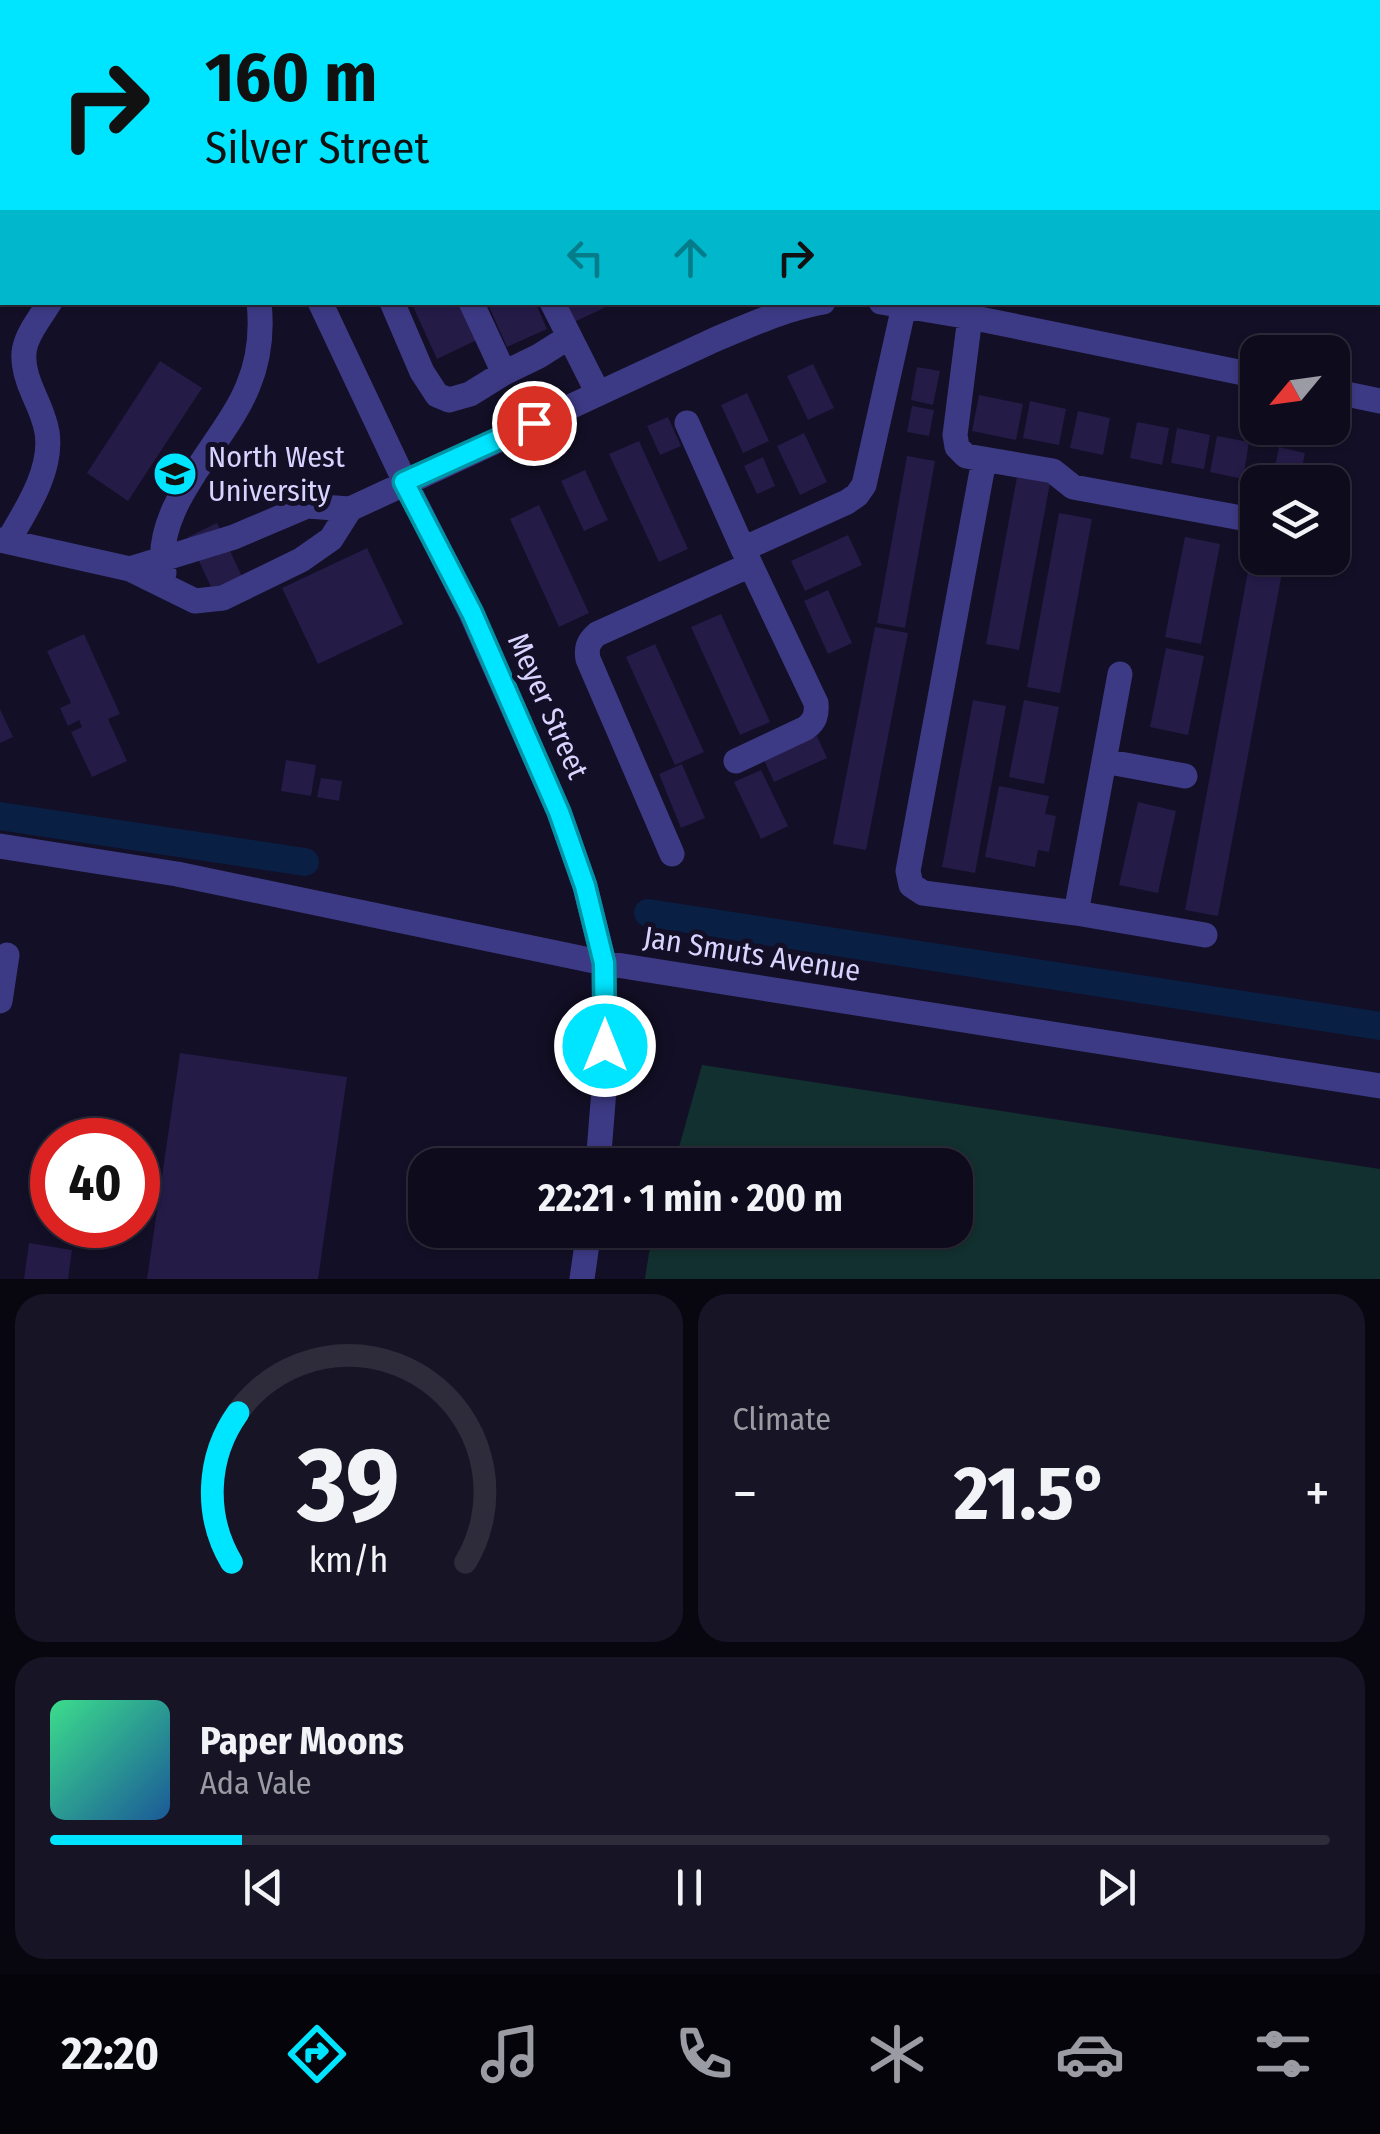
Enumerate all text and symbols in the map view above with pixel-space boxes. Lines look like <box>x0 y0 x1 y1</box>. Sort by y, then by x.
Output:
text: 160 m <box>205 36 377 120</box>
icon: right <box>40 40 170 170</box>
text: Silver Street <box>205 121 429 175</box>
icon: left <box>558 230 613 285</box>
icon: ahead <box>663 230 718 285</box>
icon: right <box>768 230 823 285</box>
north arrow <box>1240 335 1350 445</box>
map controls <box>1240 335 1350 575</box>
pin <box>492 381 577 466</box>
icon: arrive <box>507 396 562 451</box>
place label: North West University <box>208 439 345 509</box>
school or university icon: North West University <box>152 451 198 497</box>
button: layers <box>1240 465 1350 575</box>
street label: Meyer Street <box>500 628 596 784</box>
street label: Jan Smuts Avenue <box>641 919 863 989</box>
position arrow <box>553 994 657 1098</box>
speed limit sign: 40 <box>30 1118 160 1248</box>
text: 22:21 · 1 min · 200 m <box>538 1175 843 1221</box>
text: Climate <box>733 1400 831 1438</box>
text: 39 <box>297 1423 400 1548</box>
text: 21.5° <box>954 1449 1108 1539</box>
text: − <box>733 1461 757 1527</box>
text: + <box>1305 1461 1330 1527</box>
text: km/h <box>309 1539 389 1581</box>
text: Paper Moons <box>200 1718 404 1764</box>
text: Ada Vale <box>200 1764 312 1802</box>
icon: previous <box>236 1860 291 1915</box>
icon: pause <box>662 1860 717 1915</box>
icon: next <box>1089 1860 1144 1915</box>
icon: directions <box>282 2019 352 2089</box>
icon: music <box>475 2019 545 2089</box>
icon: phone <box>669 2019 739 2089</box>
icon: climate <box>862 2019 932 2089</box>
icon: car <box>1055 2019 1125 2089</box>
icon: filters <box>1248 2019 1318 2089</box>
text: 22:20 <box>62 2027 159 2081</box>

